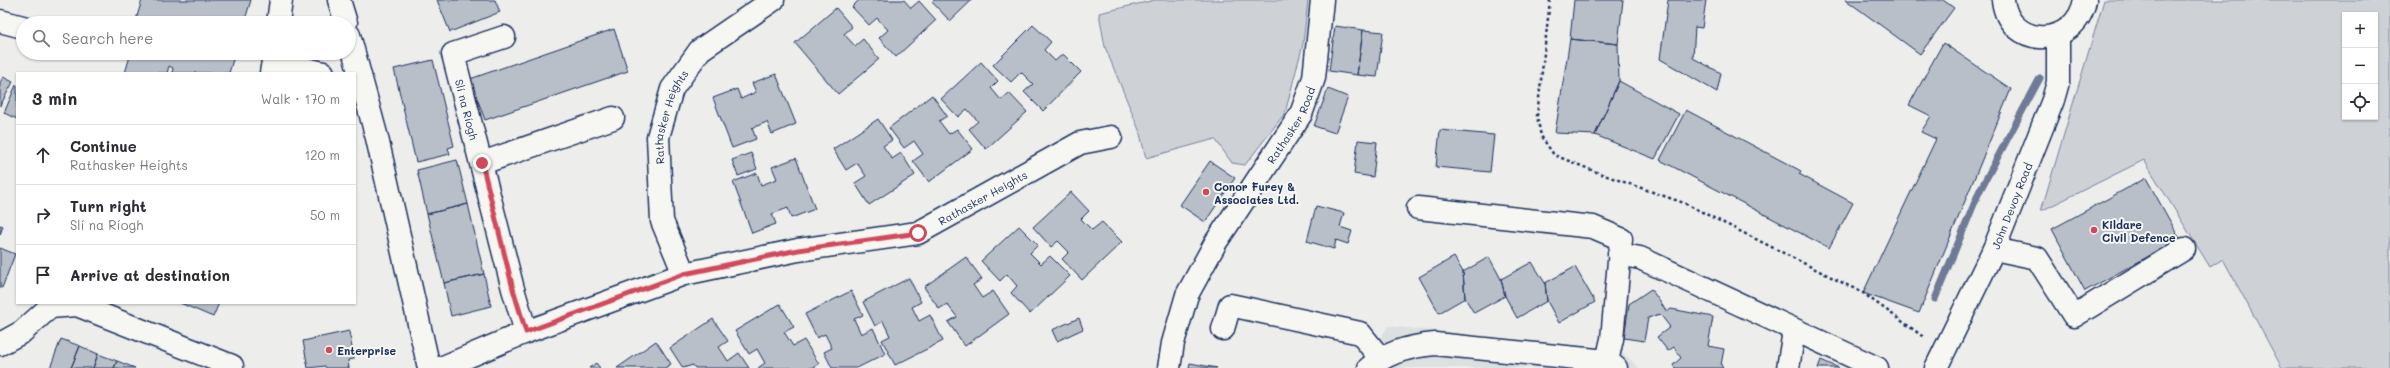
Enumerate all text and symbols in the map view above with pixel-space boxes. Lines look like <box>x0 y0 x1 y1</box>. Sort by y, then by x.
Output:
map controls <box>2342 12 2378 120</box>
button: + <box>2342 12 2378 48</box>
search box <box>16 16 356 60</box>
icon: search <box>30 27 52 49</box>
text: Search here <box>62 28 153 48</box>
button: − <box>2342 48 2378 84</box>
street label: Rathasker Heights <box>650 66 691 165</box>
street label: Slí na Ríogh <box>452 78 482 141</box>
street label: Rathasker Road <box>1263 84 1318 166</box>
button: locate <box>2342 84 2378 120</box>
text: 3 min <box>32 87 77 109</box>
text: Walk · 170 m <box>261 90 340 107</box>
text: Continue <box>70 136 137 156</box>
icon: ahead <box>32 144 54 166</box>
text: 120 m <box>304 146 340 163</box>
route end <box>473 154 491 172</box>
text: Rathasker Heights <box>70 156 188 173</box>
street label: John Devoy Road <box>1987 160 2035 251</box>
street label: Rathasker Heights <box>935 166 1030 228</box>
place label: Conor Furey & Associates Ltd. <box>1214 179 1299 207</box>
marker: Conor Furey & Associates Ltd. <box>1201 187 1211 197</box>
text: Turn right <box>70 196 147 216</box>
icon: right <box>32 204 54 226</box>
text: 50 m <box>310 206 340 223</box>
text: Slí na Ríogh <box>70 216 143 233</box>
place label: Kildare Civil Defence <box>2102 217 2176 245</box>
route start <box>909 224 927 242</box>
marker: Kildare Civil Defence <box>2089 225 2099 235</box>
icon: arrive <box>32 264 54 286</box>
text: Arrive at destination <box>70 265 230 285</box>
place label: Enterprise <box>337 343 396 358</box>
marker: Enterprise <box>324 345 334 355</box>

